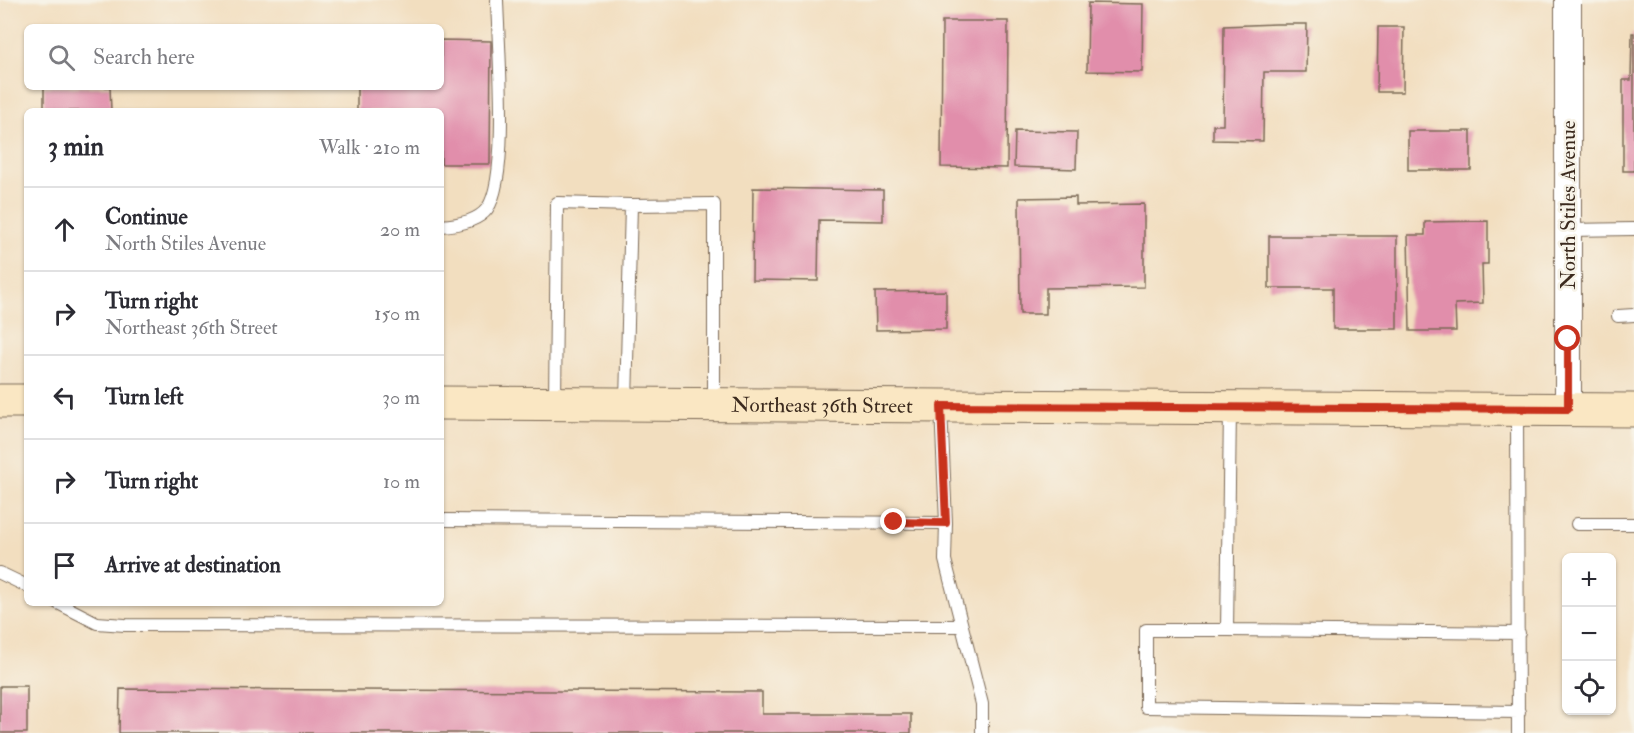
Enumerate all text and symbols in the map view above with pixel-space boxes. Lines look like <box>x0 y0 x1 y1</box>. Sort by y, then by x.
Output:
search box <box>24 24 444 90</box>
icon: search <box>45 41 78 74</box>
text: Search here <box>93 43 195 71</box>
street label: North Stiles Avenue <box>1555 120 1582 290</box>
text: 3 min <box>48 131 104 163</box>
text: Walk · 210 m <box>319 135 420 160</box>
text: Continue <box>105 203 188 231</box>
icon: ahead <box>48 213 81 246</box>
text: 20 m <box>380 217 420 242</box>
text: North Stiles Avenue <box>105 231 266 256</box>
text: Turn right <box>105 287 198 315</box>
icon: right <box>48 297 81 330</box>
text: 150 m <box>374 301 420 326</box>
text: Northeast 36th Street <box>105 315 278 340</box>
route start <box>1554 325 1580 351</box>
icon: left <box>48 381 81 414</box>
text: Turn left <box>105 383 184 411</box>
text: 30 m <box>382 385 420 410</box>
street label: Northeast 36th Street <box>731 391 913 419</box>
icon: right <box>48 465 81 498</box>
text: Turn right <box>105 467 198 495</box>
text: 10 m <box>383 469 420 494</box>
route end <box>880 508 906 534</box>
icon: arrive <box>48 549 81 582</box>
text: Arrive at destination <box>105 551 281 579</box>
map controls <box>1562 553 1616 715</box>
button: + <box>1562 553 1616 607</box>
button: − <box>1562 607 1616 661</box>
button: locate <box>1562 661 1616 715</box>

